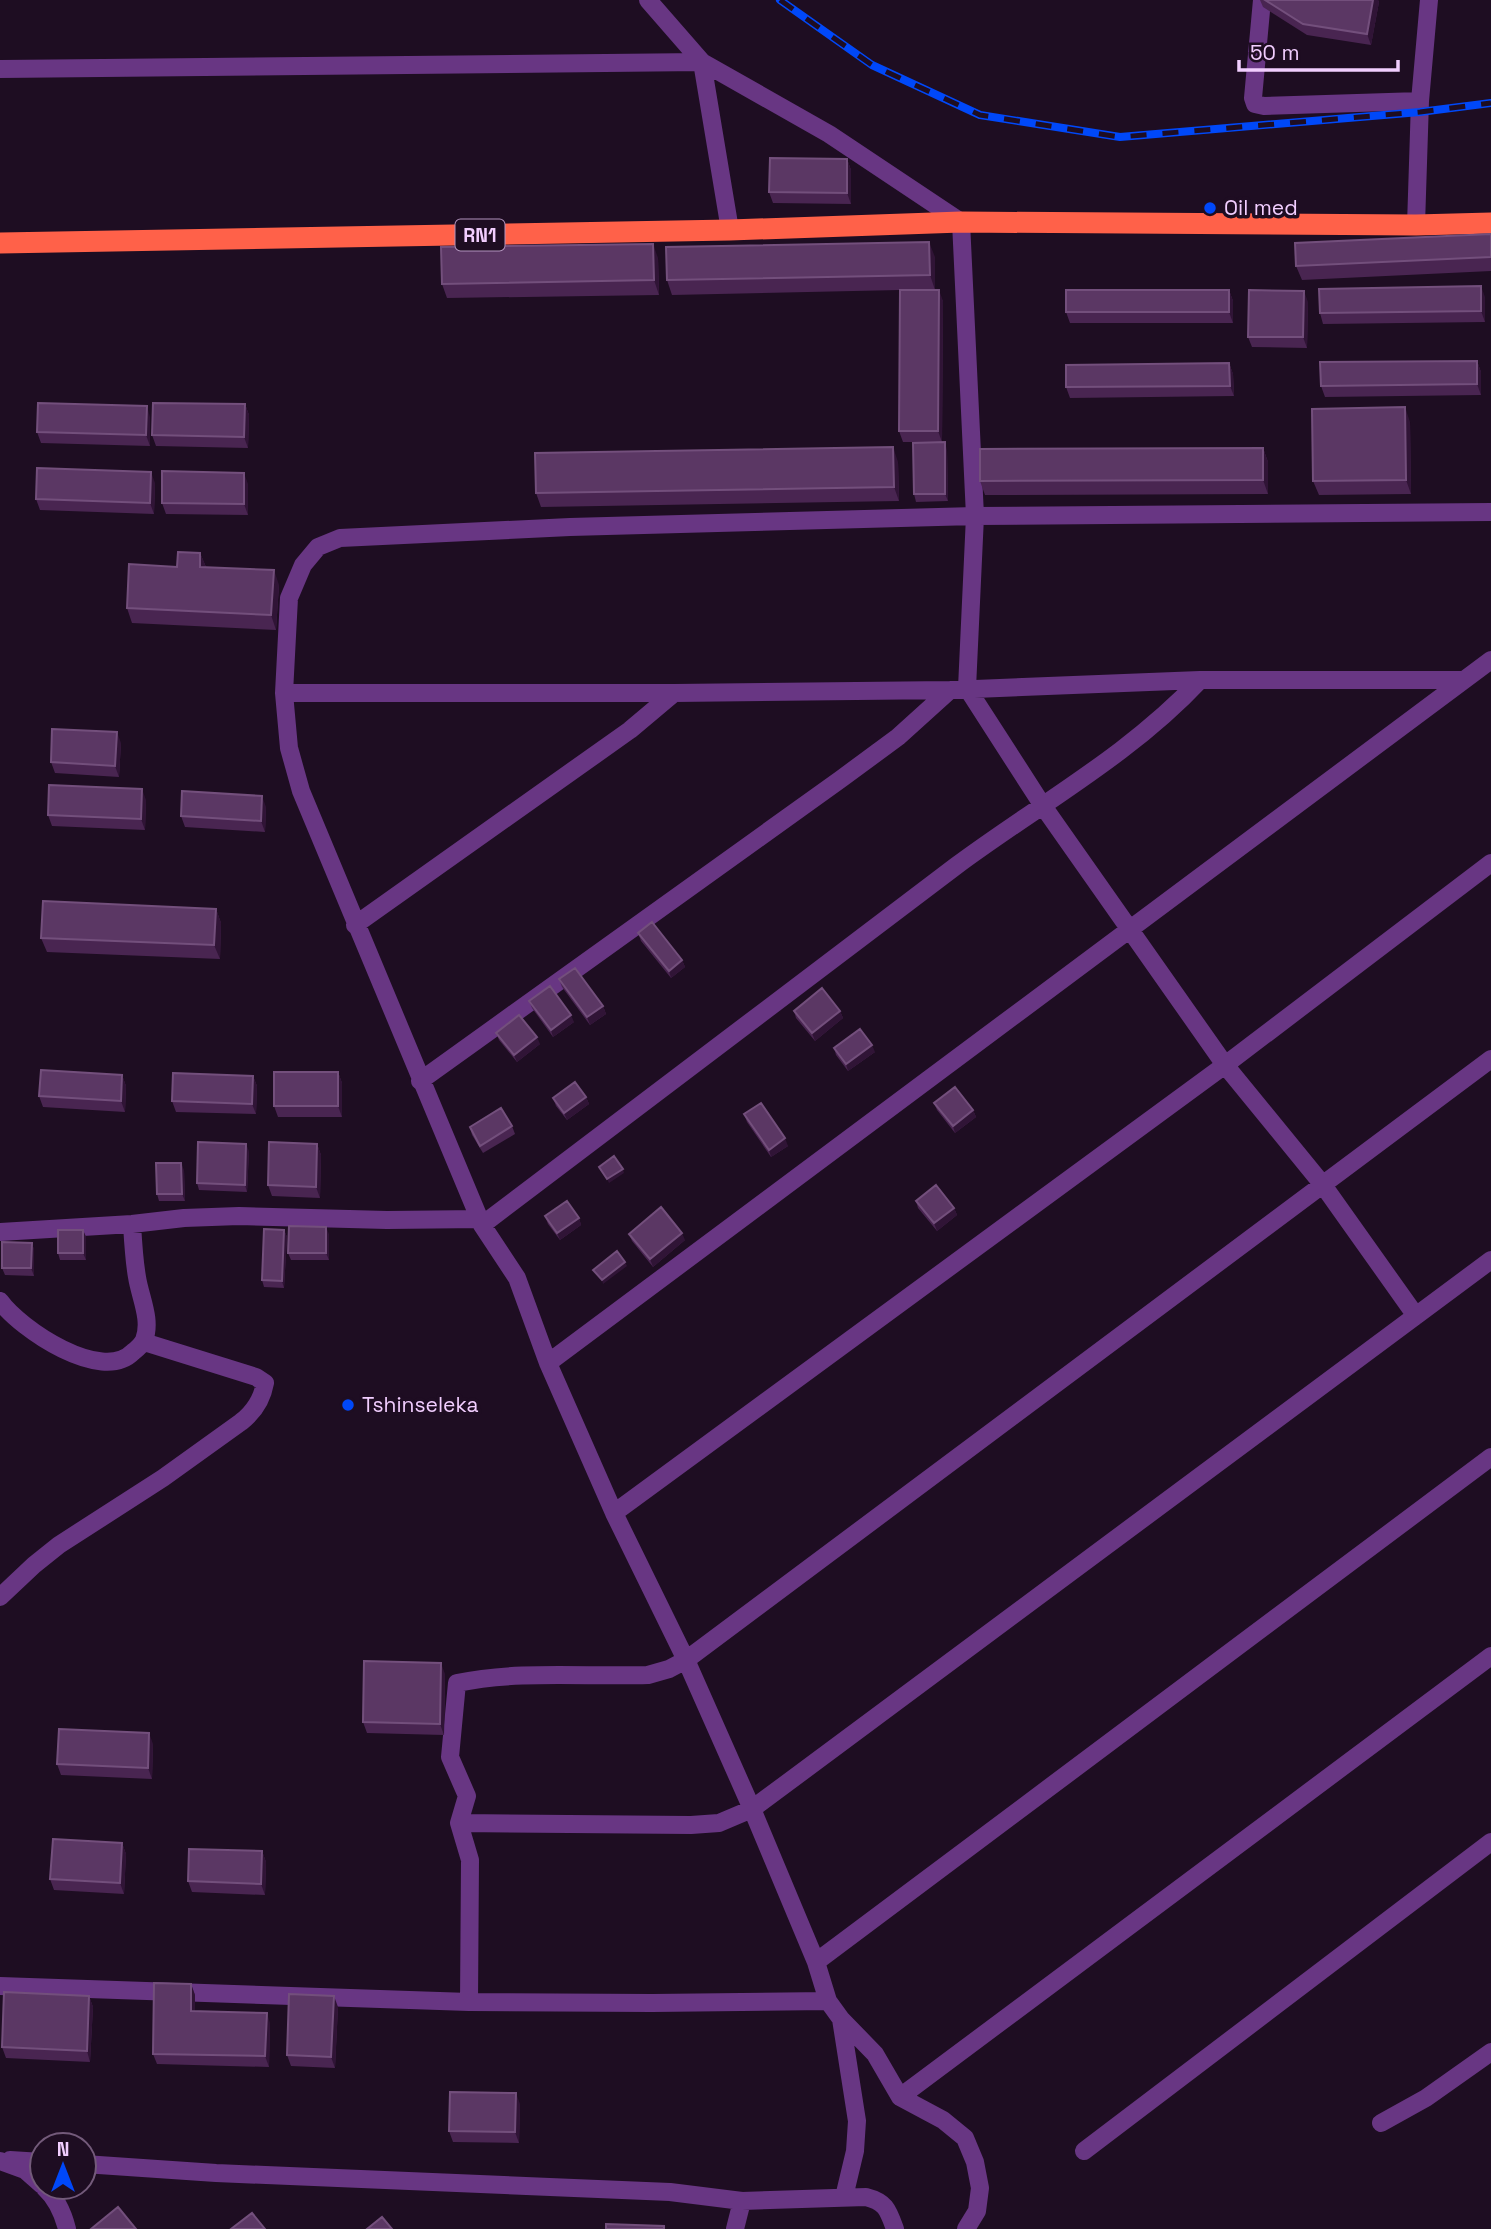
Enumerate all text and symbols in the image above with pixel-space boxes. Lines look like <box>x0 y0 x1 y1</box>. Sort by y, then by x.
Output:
scale bar <box>1239 28 1398 72</box>
text: 50 m <box>1250 39 1300 66</box>
place label: Oil med <box>1224 194 1298 221</box>
marker: Oil med <box>1202 200 1218 216</box>
road number: RN1 <box>456 219 504 250</box>
place label: Tshinseleka <box>362 1391 479 1418</box>
marker: Tshinseleka <box>340 1397 356 1413</box>
north arrow <box>28 2131 98 2201</box>
text: N <box>57 2137 69 2162</box>

